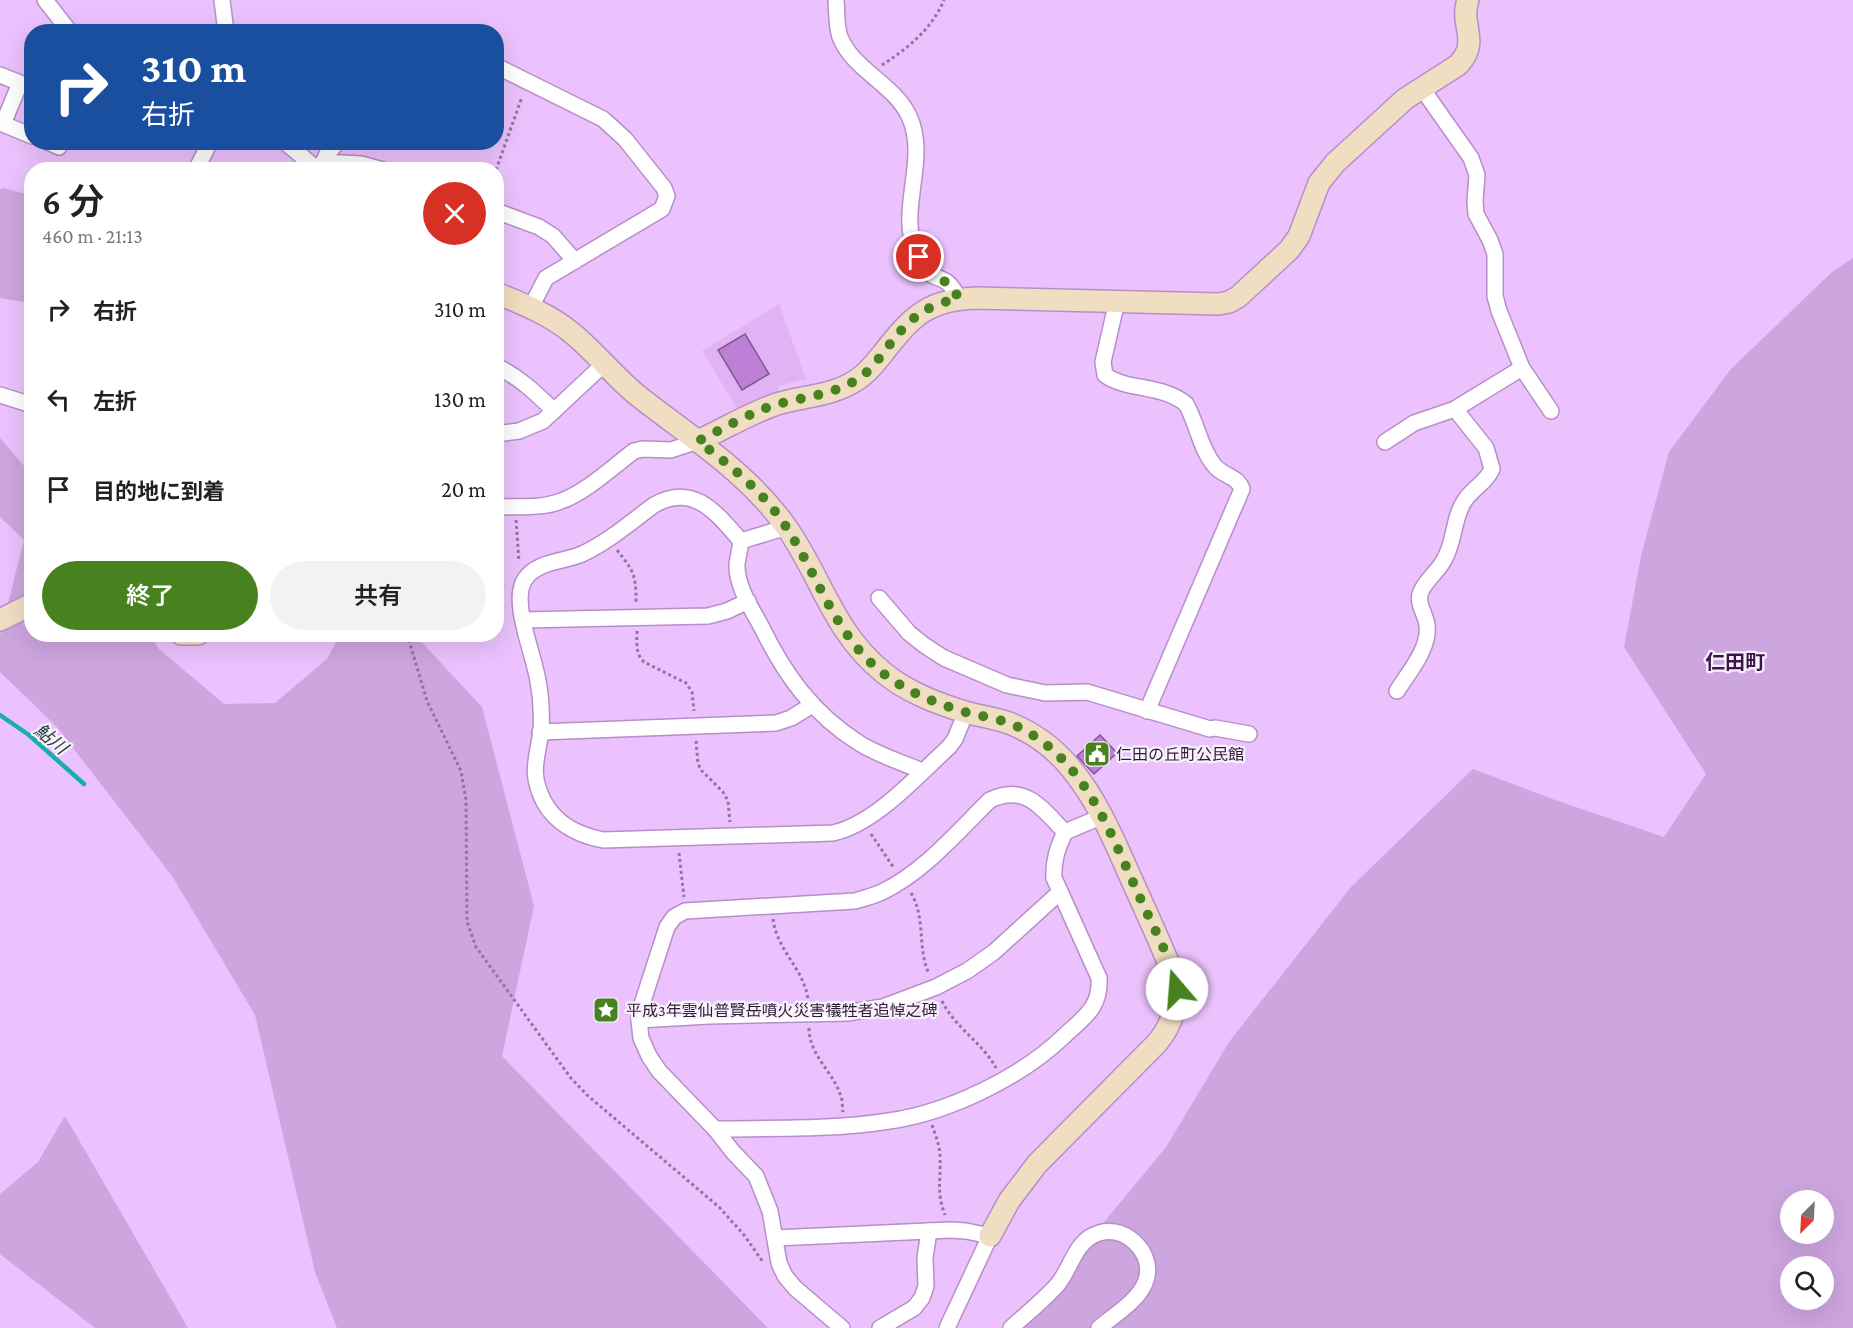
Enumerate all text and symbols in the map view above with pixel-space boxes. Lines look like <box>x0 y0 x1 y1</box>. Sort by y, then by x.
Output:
text: 310 m <box>141 44 246 91</box>
icon: right <box>42 48 120 126</box>
text: 右折 <box>141 100 195 130</box>
text: 6 分 <box>42 182 104 222</box>
button: close <box>423 182 486 245</box>
text: 460 m · 21:13 <box>42 225 143 247</box>
pin <box>893 231 944 282</box>
icon: arrive <box>902 240 935 273</box>
icon: right <box>42 293 75 326</box>
text: 310 m <box>434 297 486 322</box>
text: 右折 <box>93 299 137 324</box>
icon: left <box>42 383 75 416</box>
text: 130 m <box>434 387 486 412</box>
text: 左折 <box>93 389 137 414</box>
icon: arrive <box>42 473 75 506</box>
text: 20 m <box>441 477 486 502</box>
text: 目的地に到着 <box>93 479 225 504</box>
button: 終了 <box>42 561 258 630</box>
button: 共有 <box>270 561 486 630</box>
district label: 仁田町 <box>1705 651 1765 673</box>
water label: 鮎川 <box>31 720 73 760</box>
public building icon: 仁田の丘町公民館 <box>1082 739 1112 769</box>
place label: 仁田の丘町公民館 <box>1116 746 1244 763</box>
position arrow <box>1145 957 1209 1021</box>
place icon: 平成3年雲仙普賢岳噴火災害犠牲者追悼之碑 <box>591 995 621 1025</box>
place label: 平成3年雲仙普賢岳噴火災害犠牲者追悼之碑 <box>626 1002 938 1019</box>
north arrow <box>1780 1190 1834 1244</box>
map controls <box>1780 1190 1834 1310</box>
button: search <box>1780 1256 1834 1310</box>

